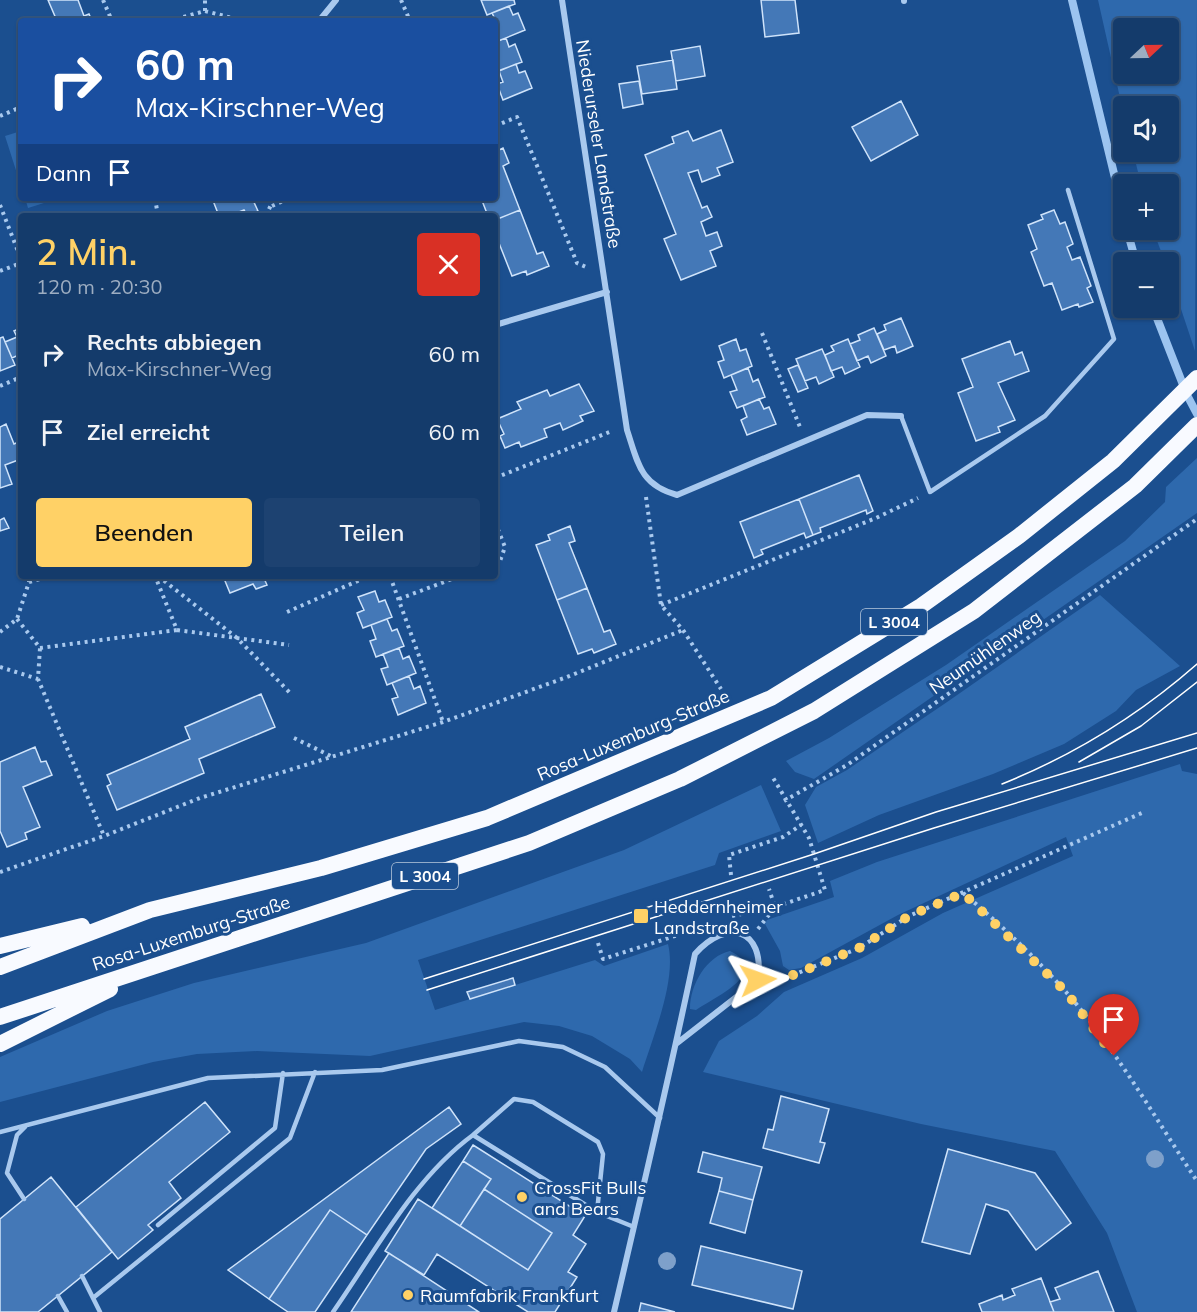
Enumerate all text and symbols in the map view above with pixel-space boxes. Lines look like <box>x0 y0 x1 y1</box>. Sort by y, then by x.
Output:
north arrow <box>1113 18 1179 84</box>
map controls <box>1113 18 1179 318</box>
text: 60 m <box>135 38 235 91</box>
street label: Niederurseler Landstraße <box>571 38 627 250</box>
icon: right <box>36 42 114 120</box>
text: Max-Kirschner-Weg <box>135 90 385 124</box>
button: sound <box>1113 96 1179 162</box>
icon: arrive <box>103 156 136 189</box>
text: Dann <box>36 159 91 187</box>
button: + <box>1113 174 1179 240</box>
text: 2 Min. <box>36 229 137 274</box>
button: close <box>417 233 480 296</box>
button: − <box>1113 252 1179 318</box>
text: 120 m · 20:30 <box>36 274 162 299</box>
text: Rechts abbiegen <box>87 328 262 356</box>
icon: right <box>36 338 69 371</box>
text: 60 m <box>429 340 480 368</box>
text: Max-Kirschner-Weg <box>87 356 272 381</box>
icon: arrive <box>36 416 69 449</box>
text: Ziel erreicht <box>87 418 210 446</box>
text: 60 m <box>429 418 480 446</box>
button: Beenden <box>36 498 252 567</box>
button: Teilen <box>264 498 480 567</box>
street label: Neumühlenweg <box>925 605 1045 699</box>
road number: L 3004 <box>861 609 927 635</box>
street label: Rosa-Luxemburg-Straße <box>533 684 733 786</box>
road number: L 3004 <box>392 863 458 889</box>
street label: Rosa-Luxemburg-Straße <box>89 890 293 976</box>
place label: Heddernheimer Landstraße <box>654 895 783 939</box>
marker: Heddernheimer Landstraße <box>632 907 650 925</box>
position arrow <box>726 948 790 1012</box>
pin <box>1088 994 1139 1056</box>
icon: arrive <box>1097 1003 1130 1036</box>
place label: CrossFit Bulls and Bears <box>534 1176 646 1220</box>
marker: CrossFit Bulls and Bears <box>515 1190 529 1204</box>
place label: Raumfabrik Frankfurt <box>420 1284 599 1307</box>
marker: Raumfabrik Frankfurt <box>401 1288 415 1302</box>

